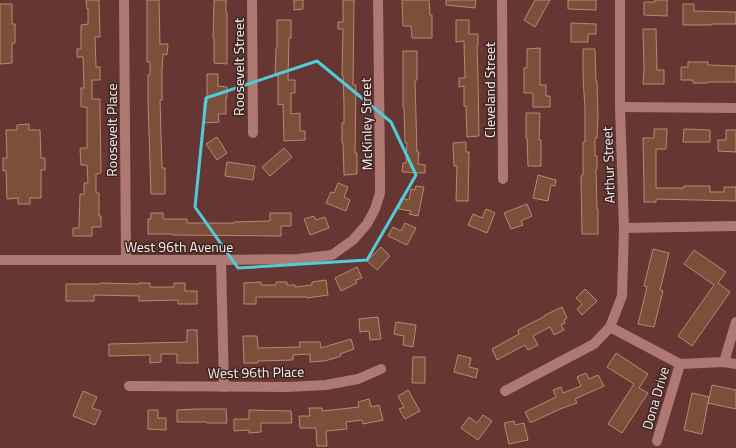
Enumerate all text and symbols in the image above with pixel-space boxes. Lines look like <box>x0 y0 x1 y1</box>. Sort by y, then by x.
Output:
street label: Roosevelt Street <box>228 18 249 116</box>
street label: Cleveland Street <box>479 42 500 138</box>
street label: McKinley Street <box>355 78 377 170</box>
street label: Roosevelt Place <box>101 83 122 177</box>
street label: Arthur Street <box>596 126 620 204</box>
street label: West 96th Avenue <box>125 236 233 257</box>
street label: West 96th Place <box>208 361 304 383</box>
street label: Dona Drive <box>636 364 674 432</box>

